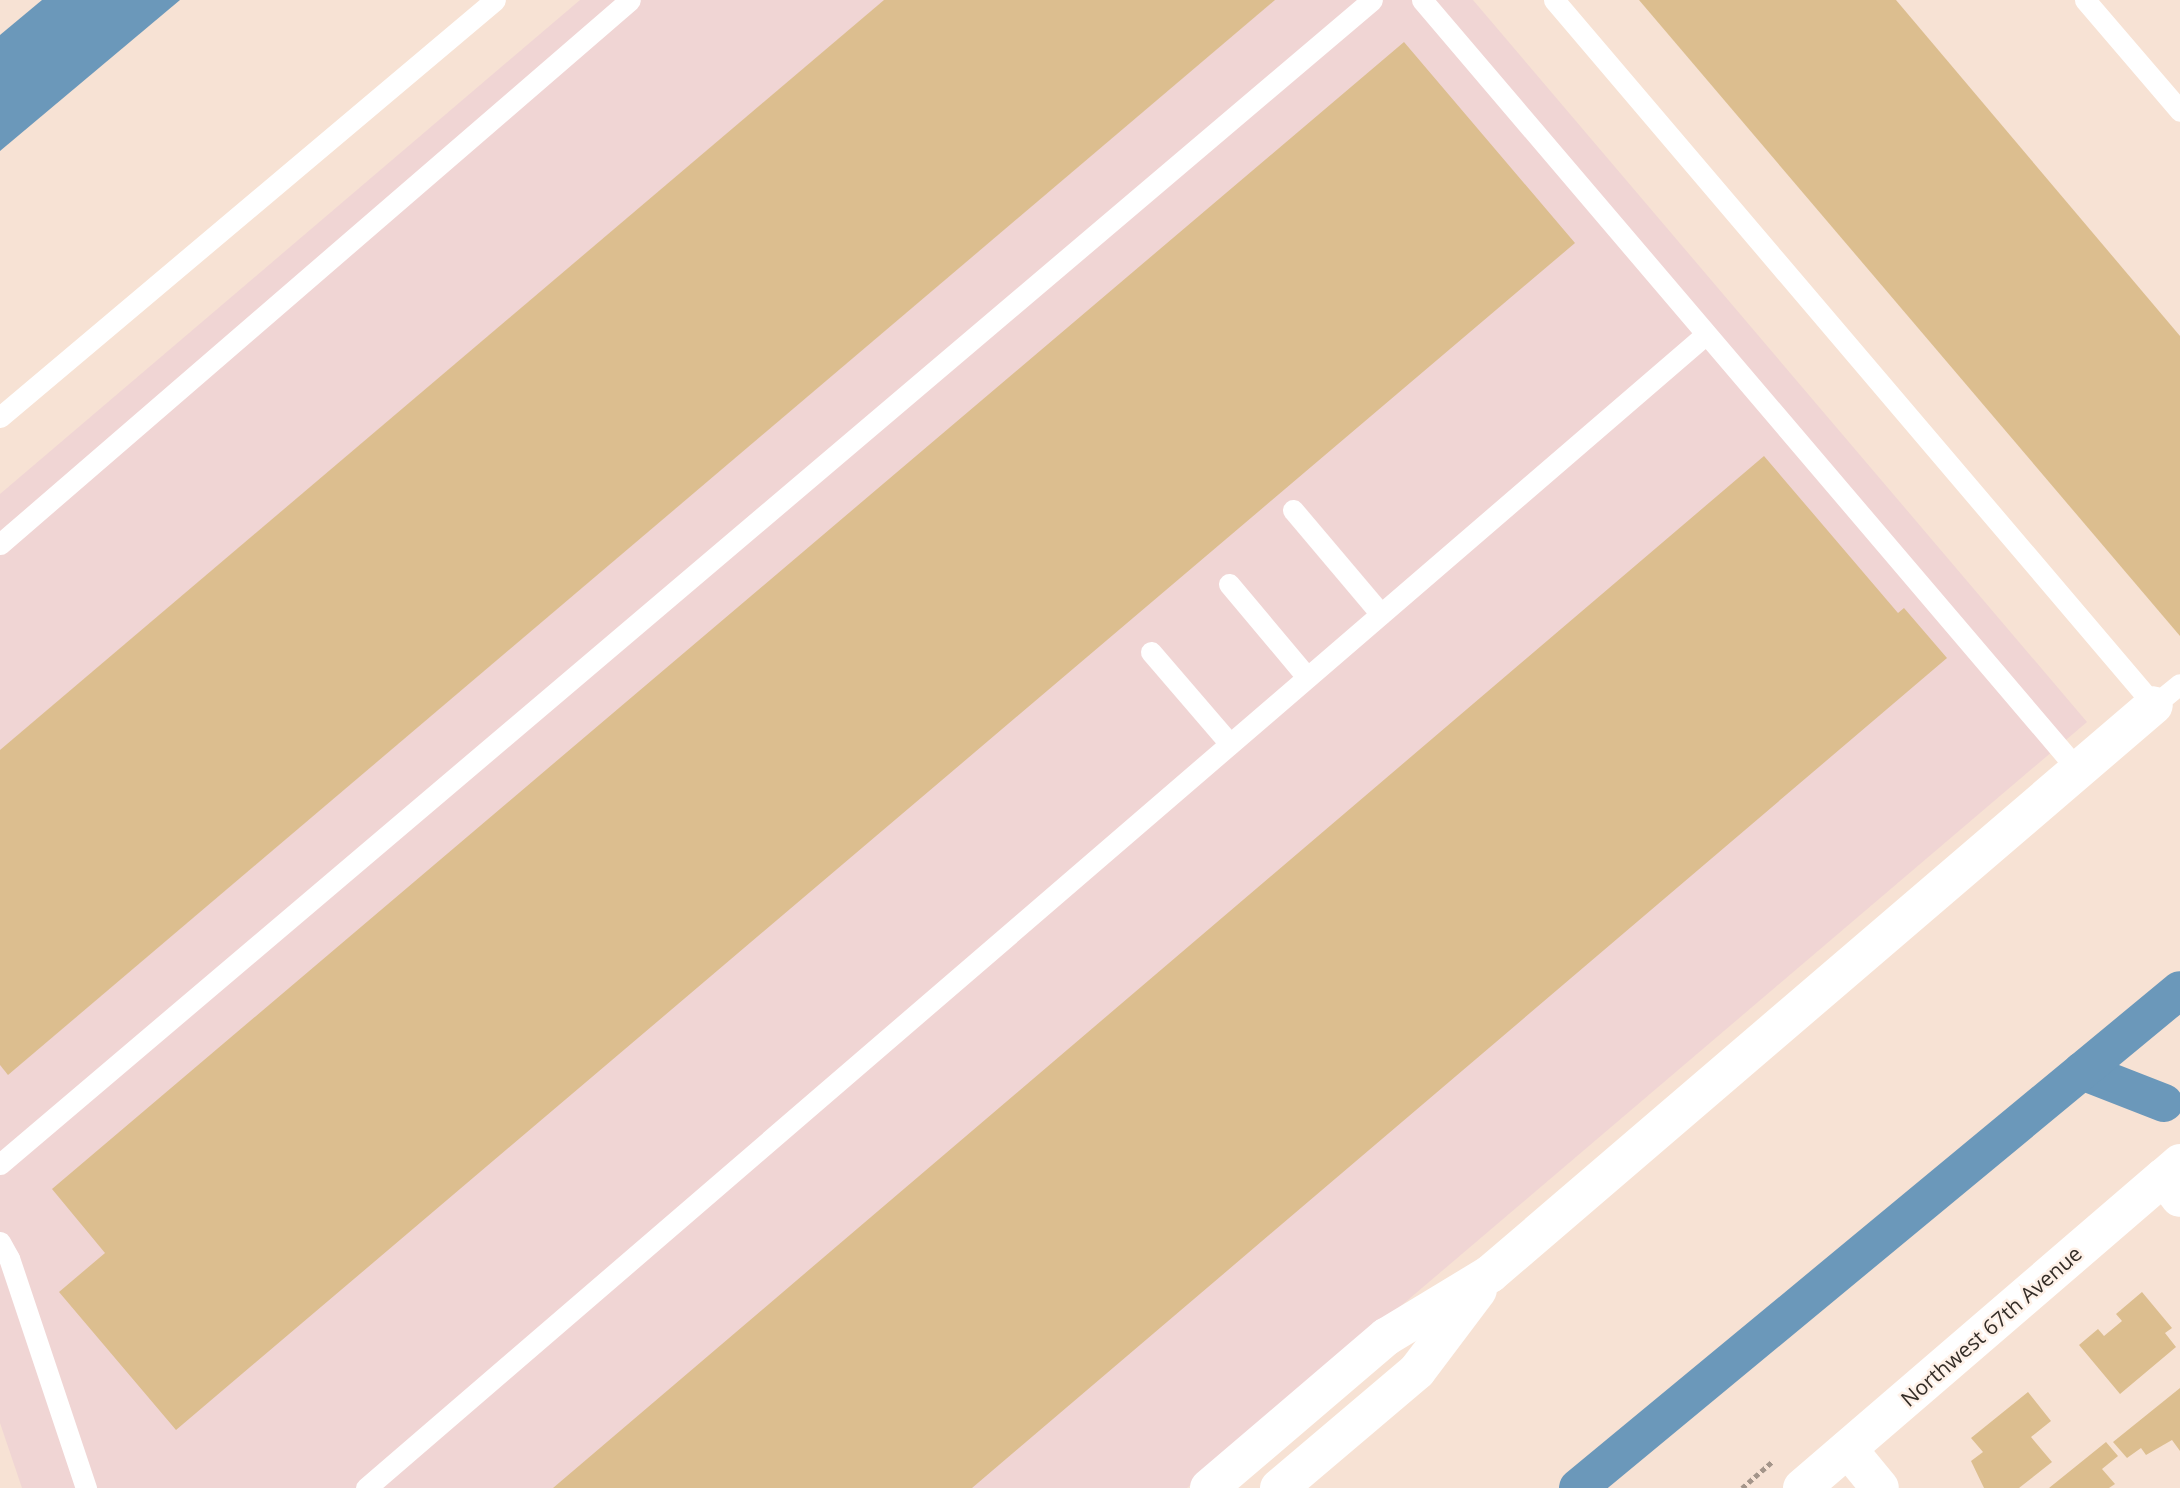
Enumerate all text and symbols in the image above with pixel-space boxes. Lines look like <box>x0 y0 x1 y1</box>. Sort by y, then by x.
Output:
street label: Northwest 67th Avenue <box>1895 1241 2087 1411</box>

